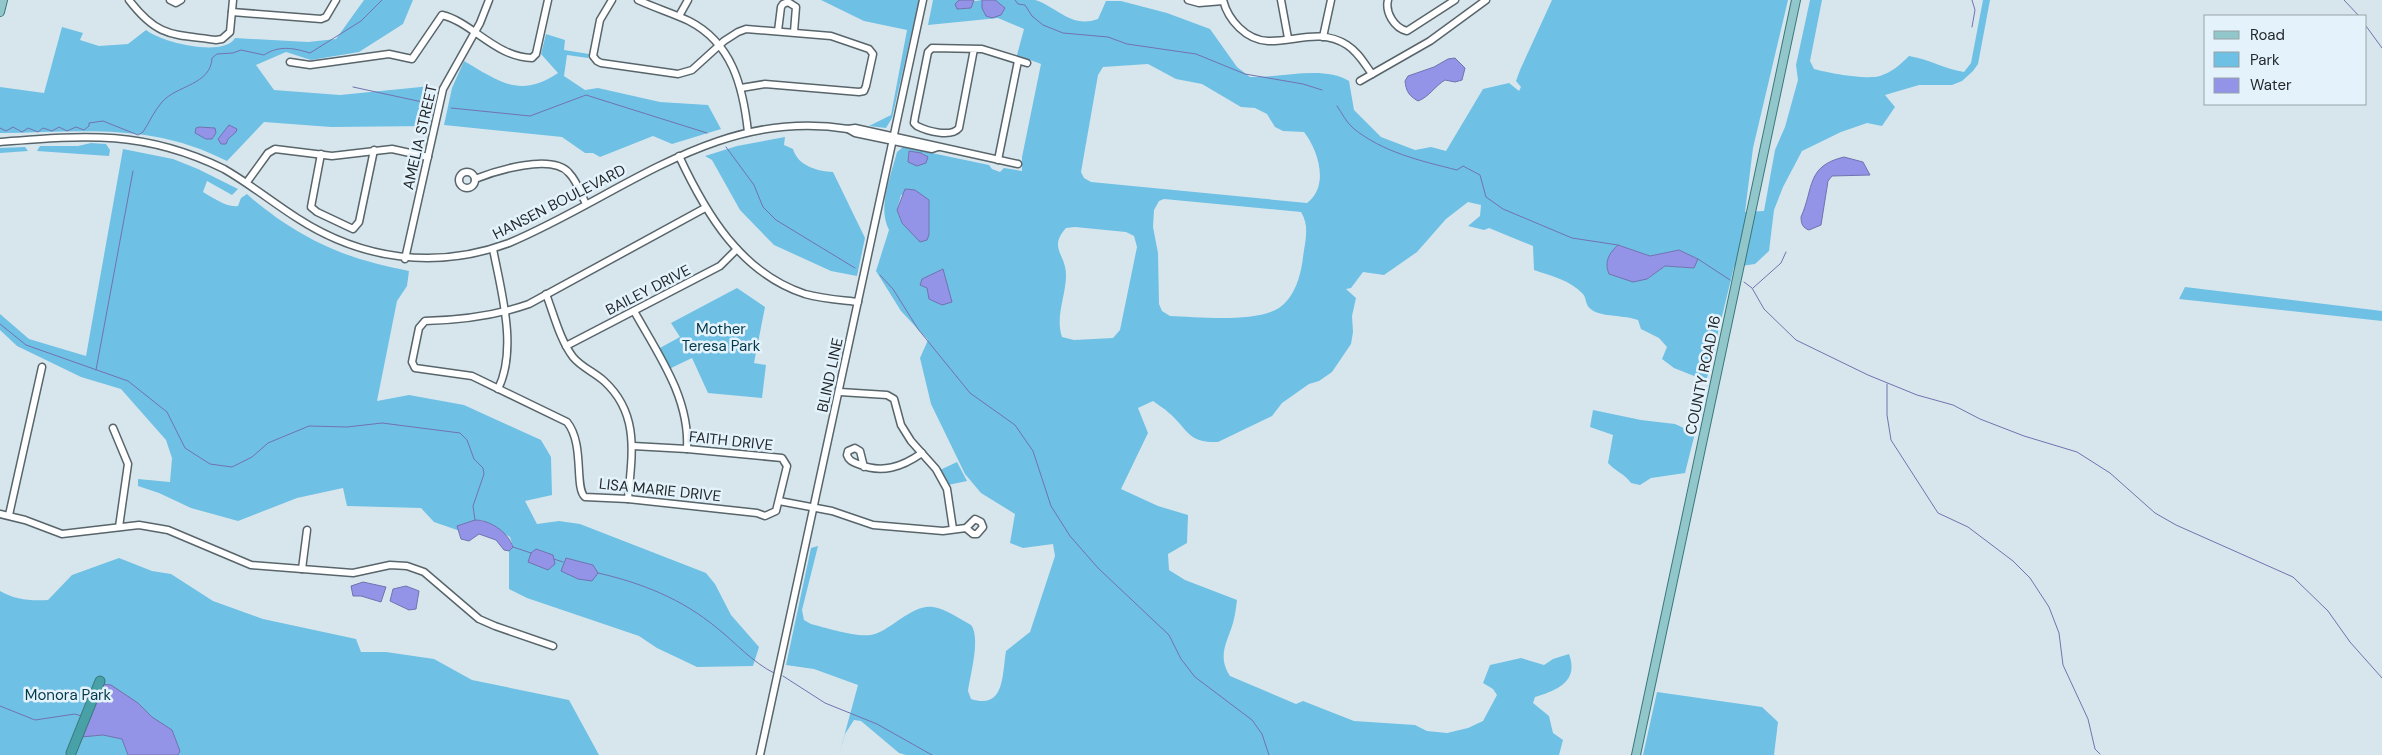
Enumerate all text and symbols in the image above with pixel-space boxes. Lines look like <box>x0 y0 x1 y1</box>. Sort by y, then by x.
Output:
legend <box>2204 15 2367 105</box>
text: Road <box>2250 25 2285 45</box>
text: Park <box>2250 50 2280 70</box>
text: Water <box>2250 75 2292 95</box>
street label: AMELIA STREET <box>398 82 442 192</box>
street label: HANSEN BOULEVARD <box>489 160 629 244</box>
street label: BAILEY DRIVE <box>602 260 694 320</box>
street label: COUNTY ROAD 16 <box>1681 313 1725 437</box>
park label: Mother Teresa Park <box>682 319 761 356</box>
street label: BLIND LINE <box>812 336 848 414</box>
street label: FAITH DRIVE <box>688 427 774 455</box>
street label: LISA MARIE DRIVE <box>598 474 722 506</box>
park label: Monora Park <box>25 685 112 705</box>

